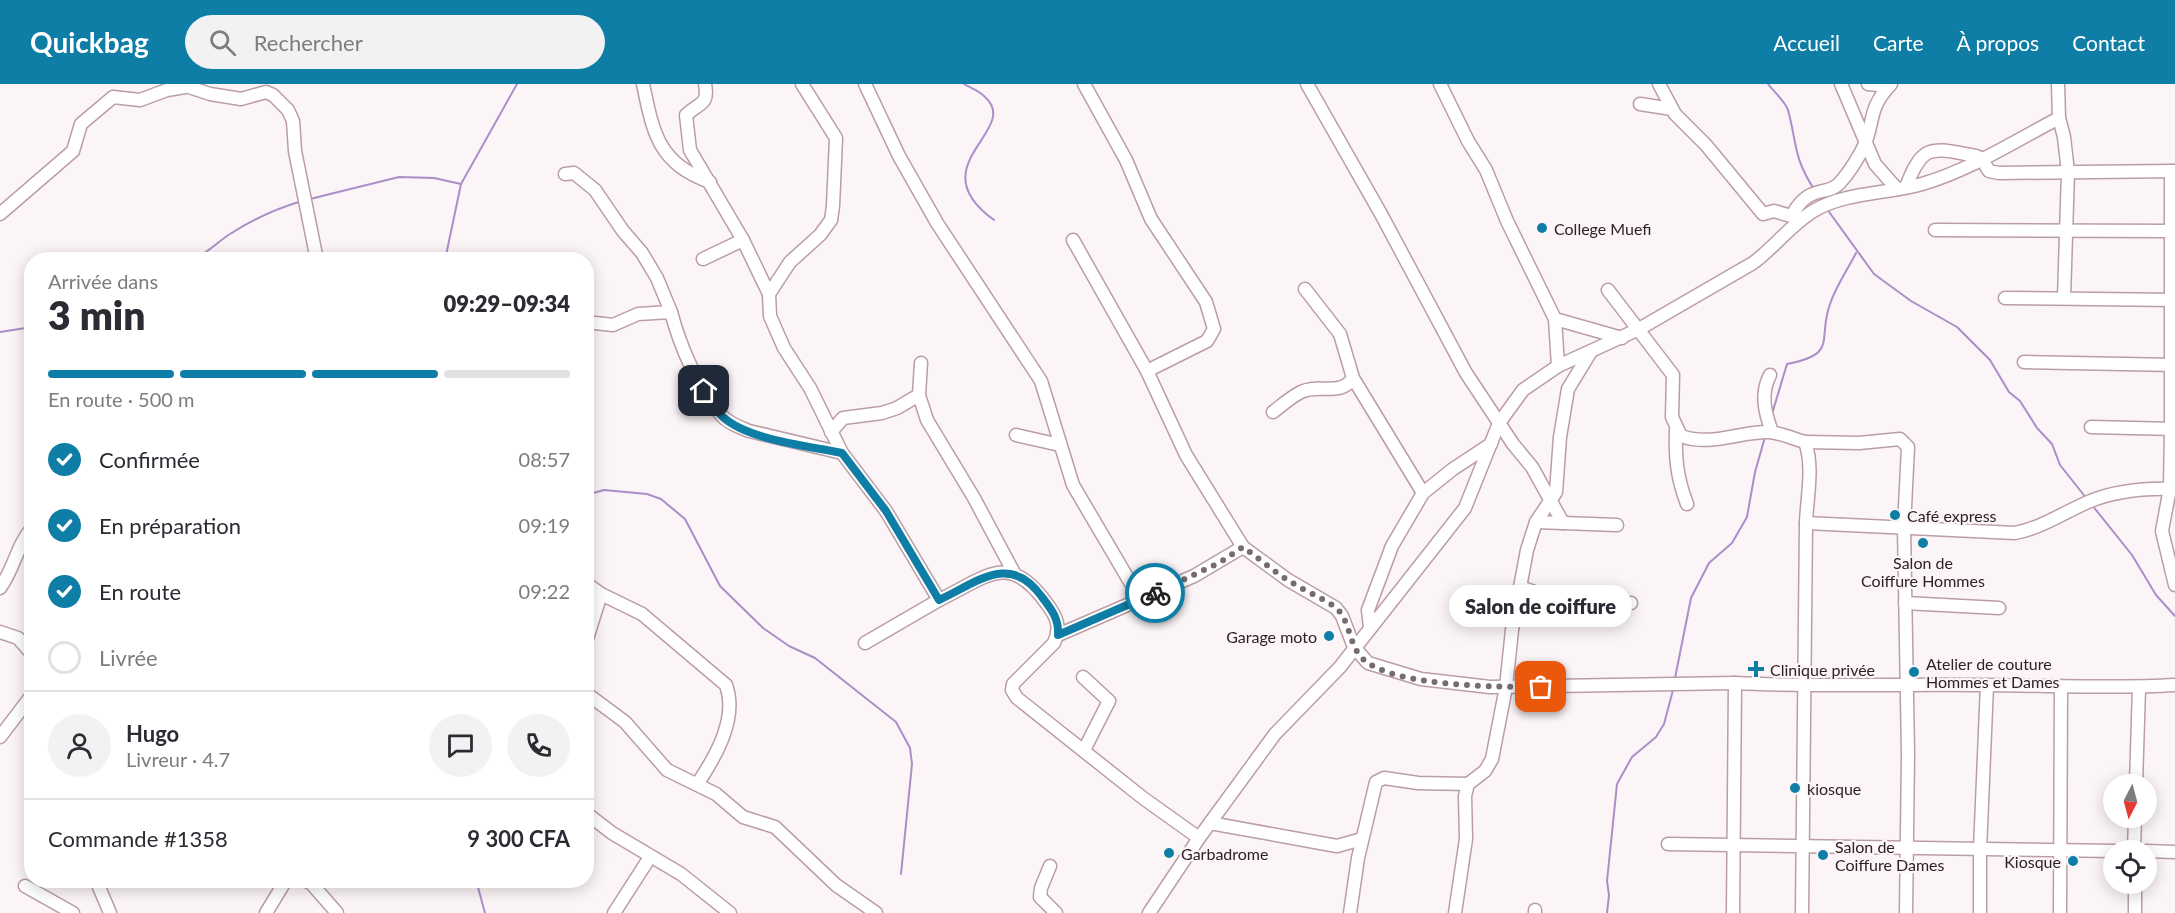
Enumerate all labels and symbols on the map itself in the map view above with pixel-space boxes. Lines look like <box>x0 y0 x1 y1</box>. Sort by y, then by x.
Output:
place label: College Muefi <box>1554 219 1652 238</box>
marker: College Muefi <box>1535 221 1549 235</box>
pin <box>678 365 729 416</box>
place label: Café express <box>1907 506 1997 525</box>
marker: Café express <box>1888 508 1902 522</box>
marker: Salon de Coiffure Hommes <box>1916 536 1930 550</box>
place label: Salon de Coiffure Hommes <box>1861 553 1985 590</box>
courier <box>1125 563 1185 623</box>
callout: Salon de coiffure <box>1450 585 1632 627</box>
place label: Garage moto <box>1226 627 1317 646</box>
marker: Garage moto <box>1322 629 1336 643</box>
place label: Atelier de couture Hommes et Dames <box>1926 654 2060 691</box>
marker: Clinique privée <box>1747 660 1765 678</box>
place label: Clinique privée <box>1770 660 1875 679</box>
pin <box>1515 661 1566 712</box>
marker: Atelier de couture Hommes et Dames <box>1907 665 1921 679</box>
north arrow <box>2103 774 2157 828</box>
place label: kiosque <box>1807 779 1861 798</box>
marker: kiosque <box>1788 781 1802 795</box>
place label: Salon de Coiffure Dames <box>1835 837 1945 874</box>
place label: Garbadrome <box>1181 844 1268 863</box>
marker: Garbadrome <box>1162 846 1176 860</box>
marker: Salon de Coiffure Dames <box>1816 848 1830 862</box>
place label: Kiosque <box>2004 852 2061 871</box>
marker: Kiosque <box>2066 854 2080 868</box>

